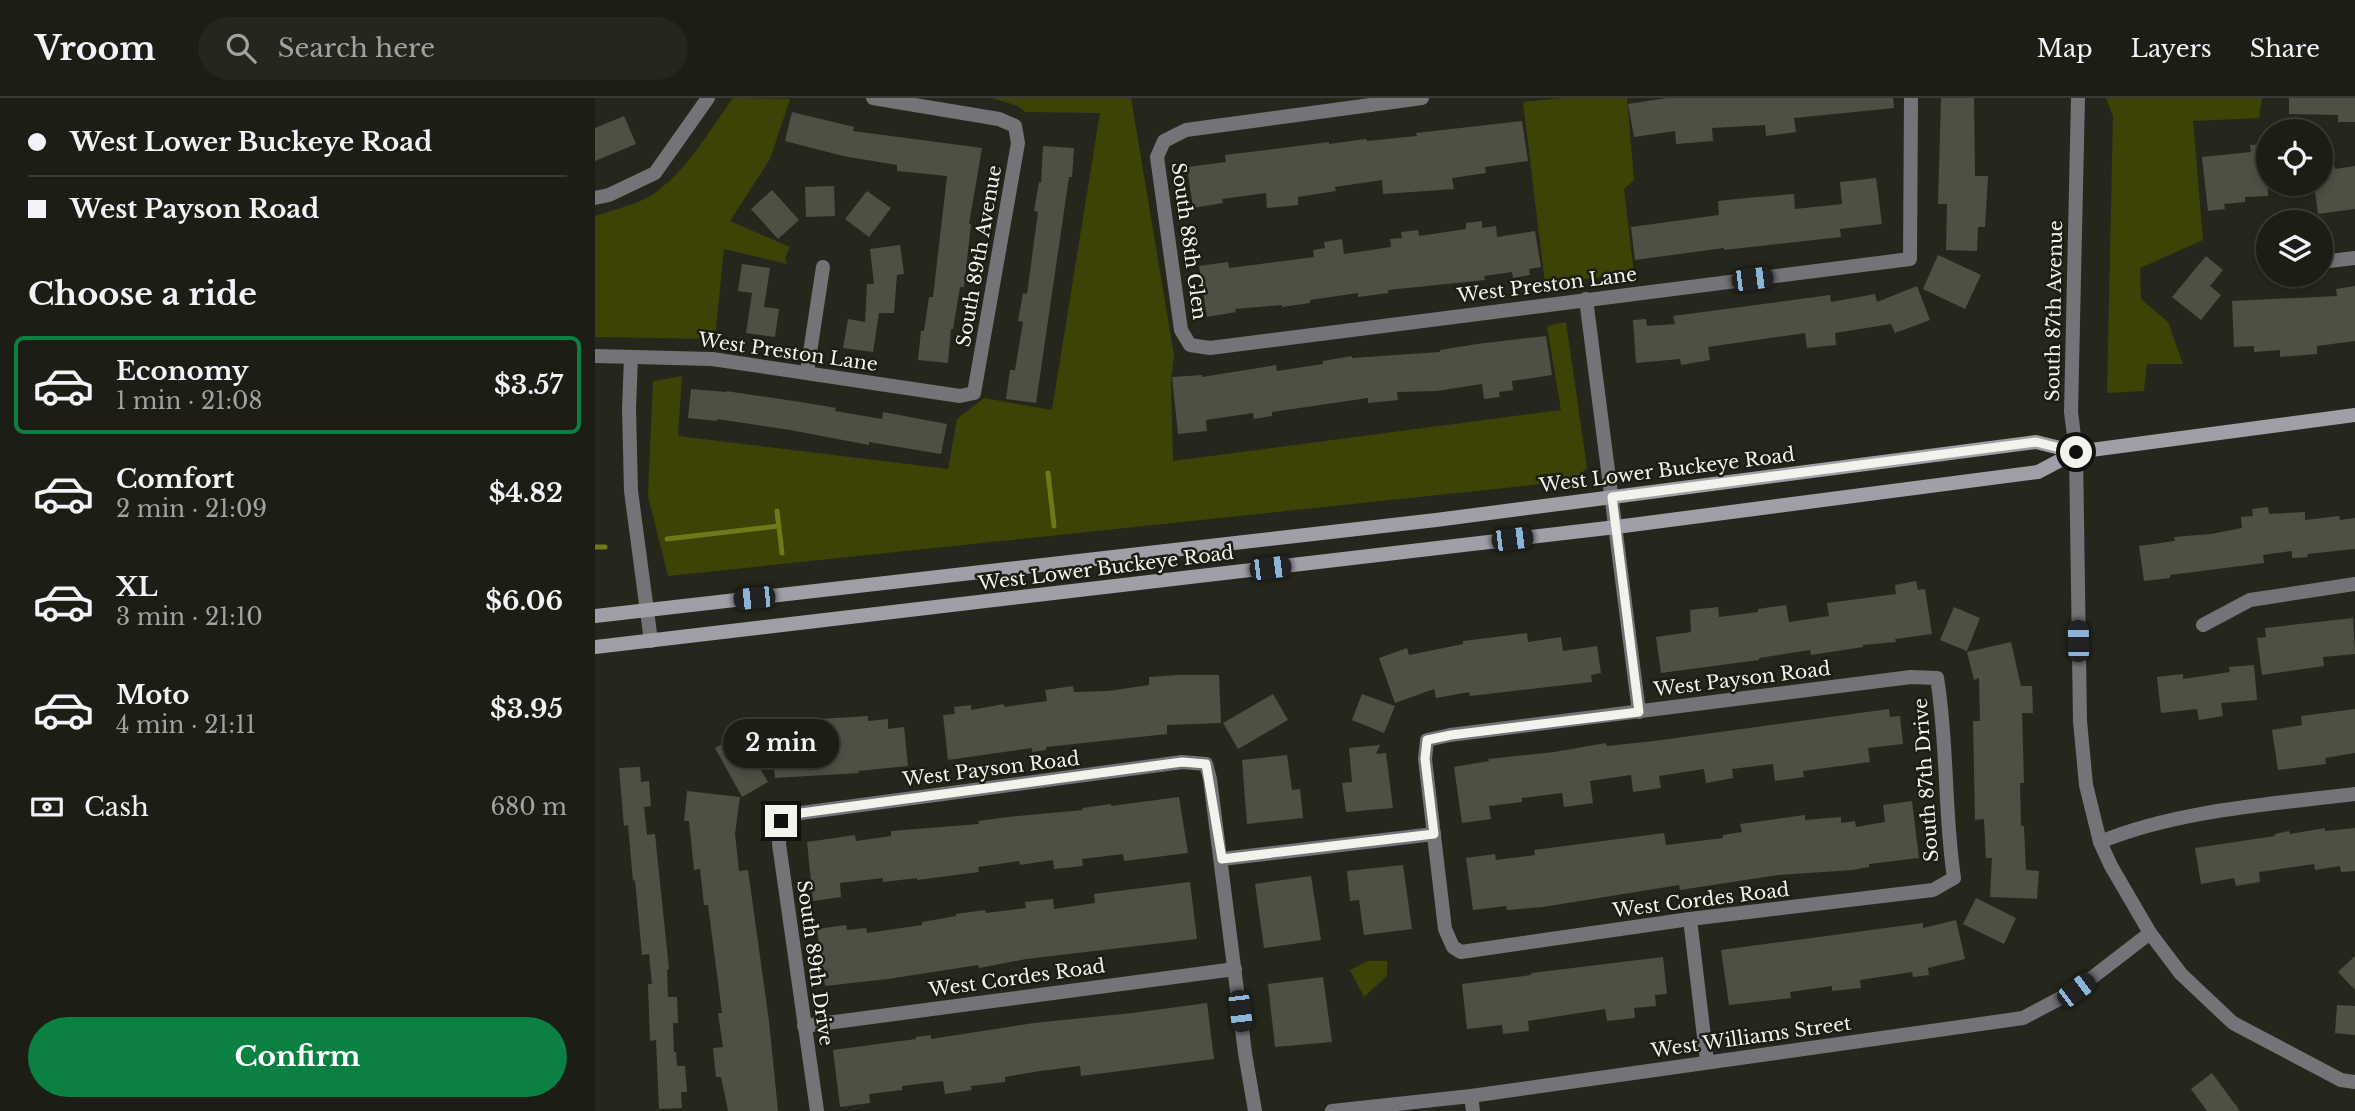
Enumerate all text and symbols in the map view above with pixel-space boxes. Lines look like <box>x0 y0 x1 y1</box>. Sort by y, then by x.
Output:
search box <box>198 17 688 80</box>
text: Vroom <box>35 28 156 69</box>
icon: search <box>222 29 260 67</box>
text: Search here <box>278 32 435 64</box>
text: Map <box>2037 34 2093 63</box>
text: Layers <box>2131 34 2212 63</box>
text: Share <box>2250 34 2320 63</box>
map controls <box>2256 119 2333 287</box>
button: locate <box>2256 119 2333 196</box>
text: West Lower Buckeye Road <box>70 126 432 158</box>
street label: South 88th Glen <box>1167 161 1211 321</box>
street label: South 89th Avenue <box>952 163 1006 349</box>
text: West Payson Road <box>70 193 319 225</box>
button: layers <box>2256 210 2333 287</box>
street label: South 87th Avenue <box>2041 220 2067 402</box>
street label: West Preston Lane <box>1455 263 1638 308</box>
car <box>1730 266 1775 292</box>
text: Choose a ride <box>28 274 257 314</box>
street label: West Preston Lane <box>696 328 879 376</box>
icon: car <box>32 354 95 417</box>
text: Economy <box>116 355 249 387</box>
text: $3.57 <box>494 369 563 401</box>
text: 1 min · 21:08 <box>116 387 262 415</box>
route start <box>2060 436 2092 468</box>
street label: West Lower Buckeye Road <box>1537 443 1796 497</box>
icon: car <box>32 462 95 525</box>
text: Comfort <box>116 463 234 495</box>
text: $4.82 <box>489 477 563 509</box>
text: 2 min · 21:09 <box>116 495 267 523</box>
car <box>1490 526 1535 552</box>
street label: West Lower Buckeye Road <box>976 541 1235 595</box>
car <box>1248 555 1293 581</box>
icon: car <box>32 570 95 633</box>
text: XL <box>116 571 158 603</box>
text: $6.06 <box>485 585 563 617</box>
car <box>733 585 776 611</box>
text: 3 min · 21:10 <box>116 603 263 631</box>
car <box>2068 620 2089 662</box>
street label: West Payson Road <box>1651 657 1832 701</box>
icon: car <box>32 678 95 741</box>
text: Moto <box>116 679 189 711</box>
text: $3.95 <box>490 693 563 725</box>
street label: South 87th Drive <box>1909 697 1943 863</box>
text: 4 min · 21:11 <box>116 711 256 739</box>
callout: 2 min <box>723 720 839 768</box>
text: 2 min <box>745 729 817 757</box>
street label: West Payson Road <box>900 747 1081 791</box>
icon: cash <box>28 788 66 826</box>
text: Cash <box>84 791 149 823</box>
text: 680 m <box>491 793 567 821</box>
route end <box>765 805 797 837</box>
street label: West Cordes Road <box>1610 878 1791 922</box>
street label: South 89th Drive <box>792 879 838 1047</box>
street label: West Cordes Road <box>926 954 1107 1002</box>
car <box>2053 969 2100 1011</box>
car <box>1228 989 1253 1033</box>
street label: West Williams Street <box>1648 1011 1853 1063</box>
button: Confirm <box>28 1017 567 1097</box>

